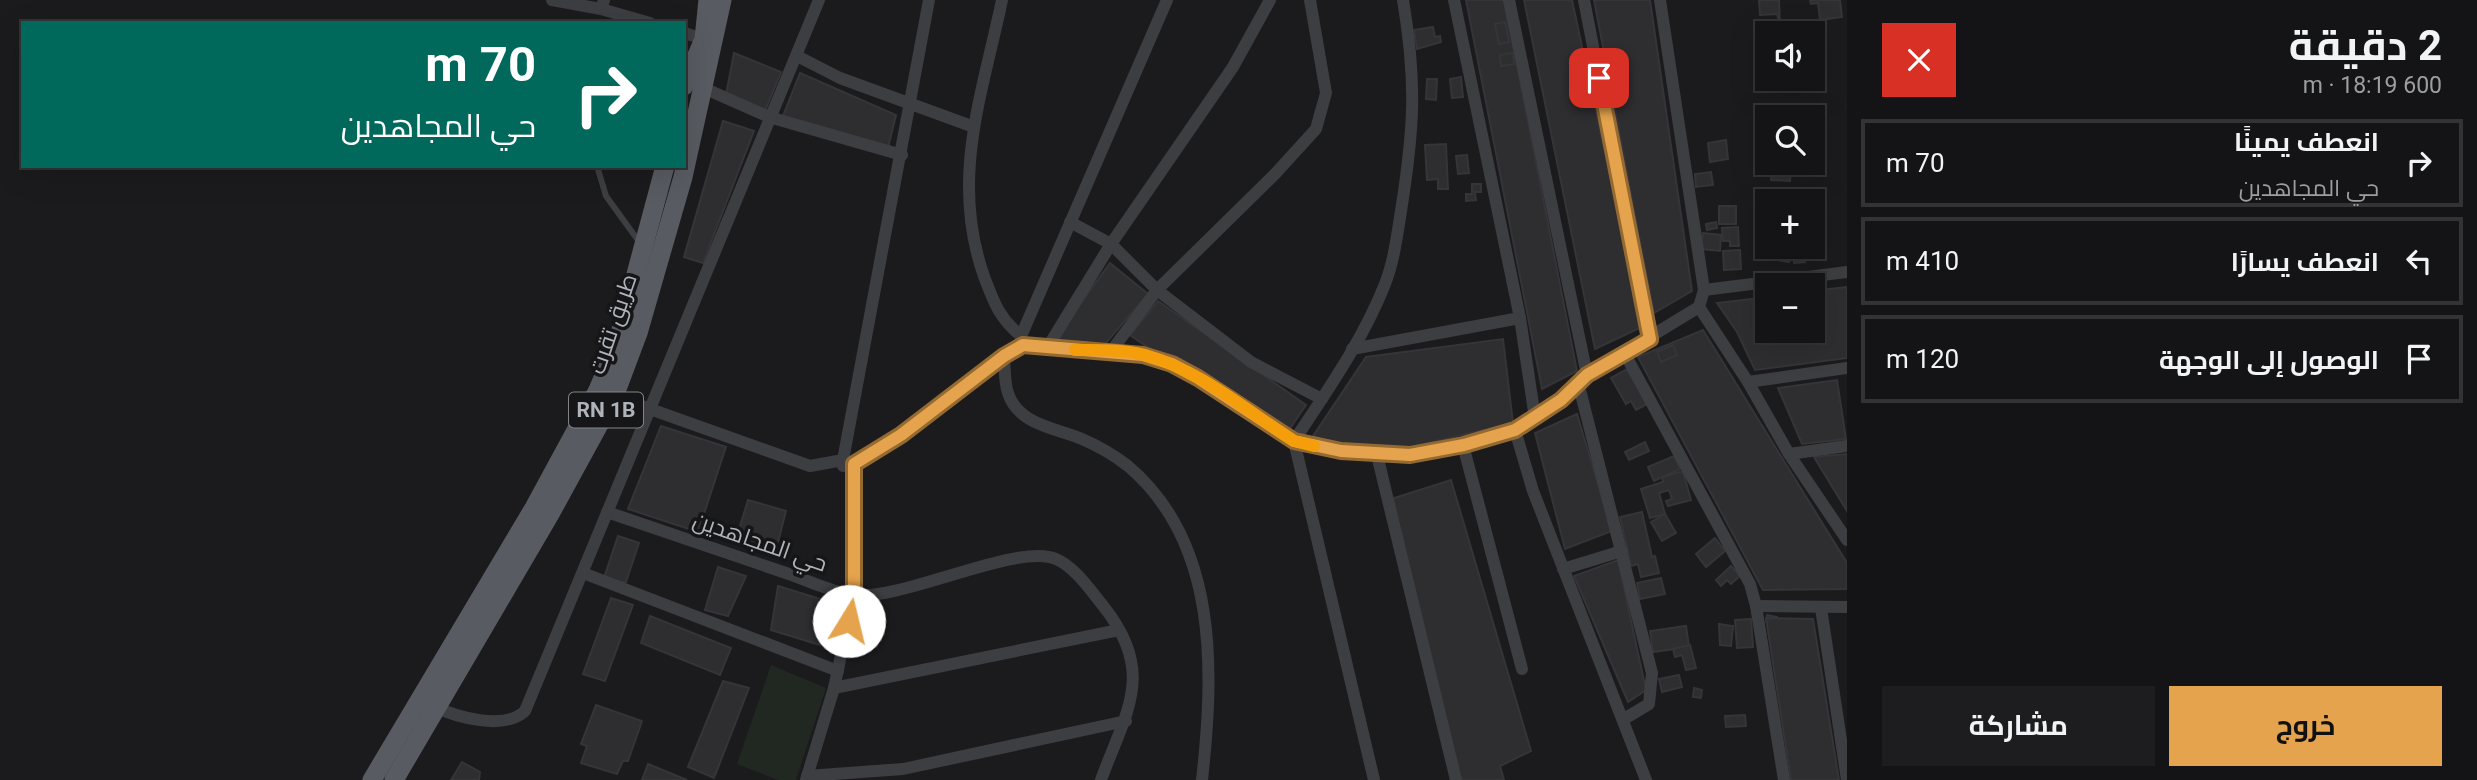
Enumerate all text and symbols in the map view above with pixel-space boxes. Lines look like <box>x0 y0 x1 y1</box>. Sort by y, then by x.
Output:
map controls <box>1755 21 1825 343</box>
button: sound <box>1755 21 1825 91</box>
text: 2 دقيقة <box>2289 21 2442 70</box>
button: close <box>1882 23 1956 97</box>
text: 70 m <box>425 36 536 93</box>
pin <box>1569 48 1629 108</box>
icon: right <box>560 49 651 140</box>
icon: arrive <box>1580 59 1618 97</box>
text: 600 m · 18:19 <box>2303 72 2442 99</box>
button: search <box>1755 105 1825 175</box>
text: حي المجاهدين <box>341 107 536 145</box>
text: انعطف يمينًا <box>2234 127 2379 157</box>
icon: right <box>2400 144 2438 182</box>
text: 70 m <box>1886 148 1945 178</box>
text: حي المجاهدين <box>2239 175 2379 202</box>
button: + <box>1755 189 1825 259</box>
icon: left <box>2400 242 2438 280</box>
text: 410 m <box>1886 246 1959 276</box>
text: انعطف يسارًا <box>2231 247 2379 277</box>
street label: طريق تقرت <box>583 270 643 378</box>
button: − <box>1755 273 1825 343</box>
icon: arrive <box>2400 340 2438 378</box>
text: 120 m <box>1886 344 1959 374</box>
text: الوصول إلى الوجهة <box>2159 345 2379 375</box>
road number: RN 1B <box>569 392 643 428</box>
street label: حي المجاهدين <box>688 506 831 581</box>
position arrow <box>812 584 886 658</box>
button: مشاركة <box>1882 686 2155 766</box>
button: خروج <box>2169 686 2442 766</box>

